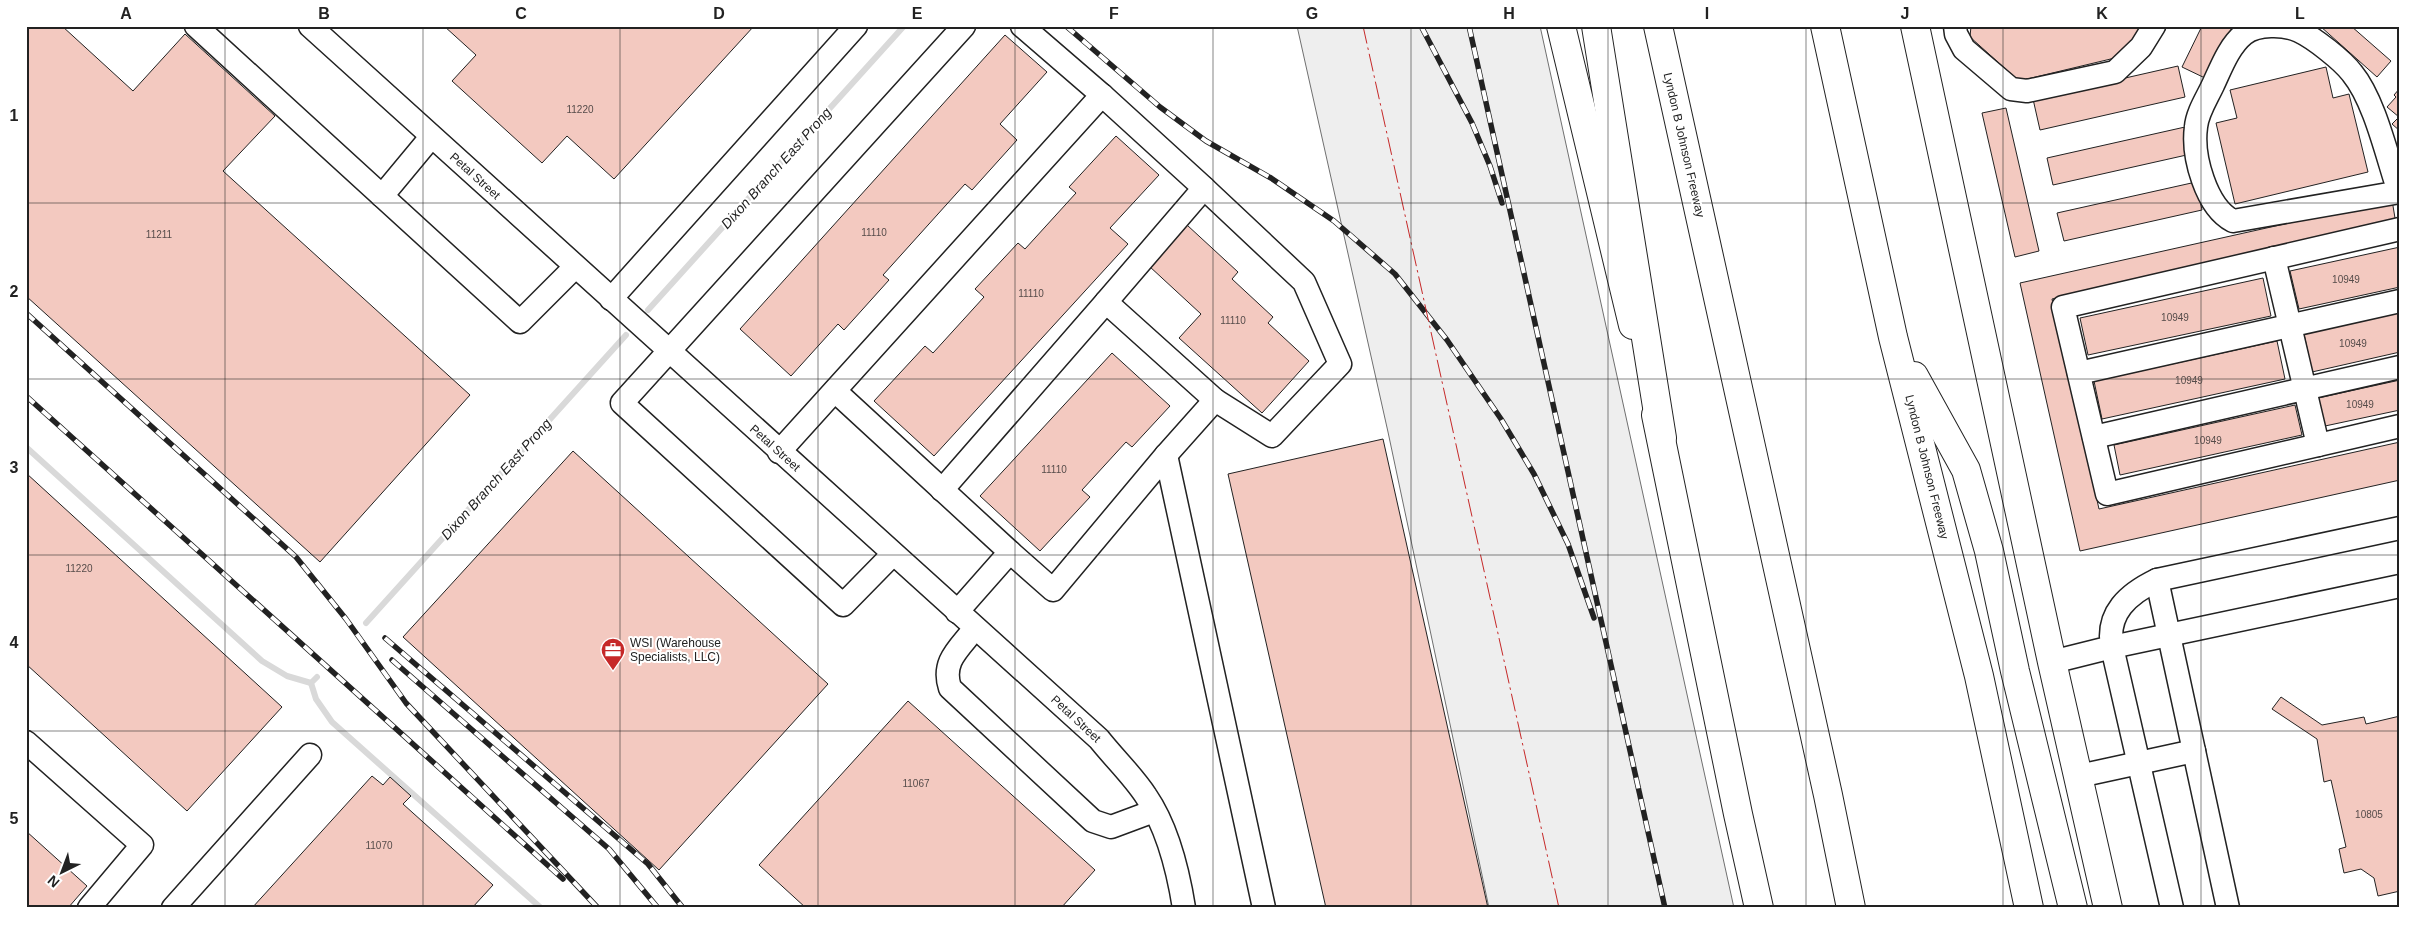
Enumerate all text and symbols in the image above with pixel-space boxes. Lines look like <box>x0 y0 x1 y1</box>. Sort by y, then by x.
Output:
text: A <box>120 5 132 22</box>
text: B <box>318 5 330 22</box>
text: C <box>515 5 527 22</box>
text: D <box>713 5 725 22</box>
text: E <box>912 5 923 22</box>
text: F <box>1109 5 1119 22</box>
text: G <box>1306 5 1318 22</box>
text: H <box>1503 5 1515 22</box>
text: I <box>1705 5 1709 22</box>
text: J <box>1901 5 1909 22</box>
text: K <box>2096 5 2108 22</box>
text: L <box>2295 5 2305 22</box>
street label: Lyndon B Johnson Freeway <box>1660 71 1708 219</box>
house number: 11220 <box>566 104 594 115</box>
water label: Dixon Branch East Prong <box>717 104 835 232</box>
text: 1 <box>10 107 19 124</box>
street label: Petal Street <box>447 150 503 203</box>
house number: 11110 <box>861 227 887 238</box>
house number: 11211 <box>146 229 173 240</box>
house number: 10949 <box>2332 274 2360 285</box>
text: 2 <box>10 283 19 300</box>
house number: 11110 <box>1018 288 1044 299</box>
house number: 10949 <box>2161 312 2189 323</box>
house number: 11110 <box>1220 315 1246 326</box>
house number: 10949 <box>2339 338 2367 349</box>
house number: 10949 <box>2175 375 2203 386</box>
street label: Lyndon B Johnson Freeway <box>1902 393 1952 541</box>
house number: 10949 <box>2346 399 2374 410</box>
water label: Dixon Branch East Prong <box>437 415 555 543</box>
street label: Petal Street <box>747 422 803 475</box>
house number: 10949 <box>2194 435 2222 446</box>
text: 3 <box>10 459 19 476</box>
house number: 11110 <box>1041 464 1067 475</box>
house number: 11220 <box>65 563 93 574</box>
text: 4 <box>10 634 19 651</box>
place label: WSI (Warehouse Specialists, LLC) <box>630 636 721 664</box>
office icon: WSI (Warehouse Specialists, LLC) <box>600 637 626 671</box>
street label: Petal Street <box>1048 692 1104 746</box>
house number: 11067 <box>902 778 930 789</box>
house number: 10805 <box>2355 809 2383 820</box>
text: 5 <box>10 810 19 827</box>
house number: 11070 <box>365 840 393 851</box>
north arrow <box>38 846 88 896</box>
text: N <box>44 872 62 891</box>

